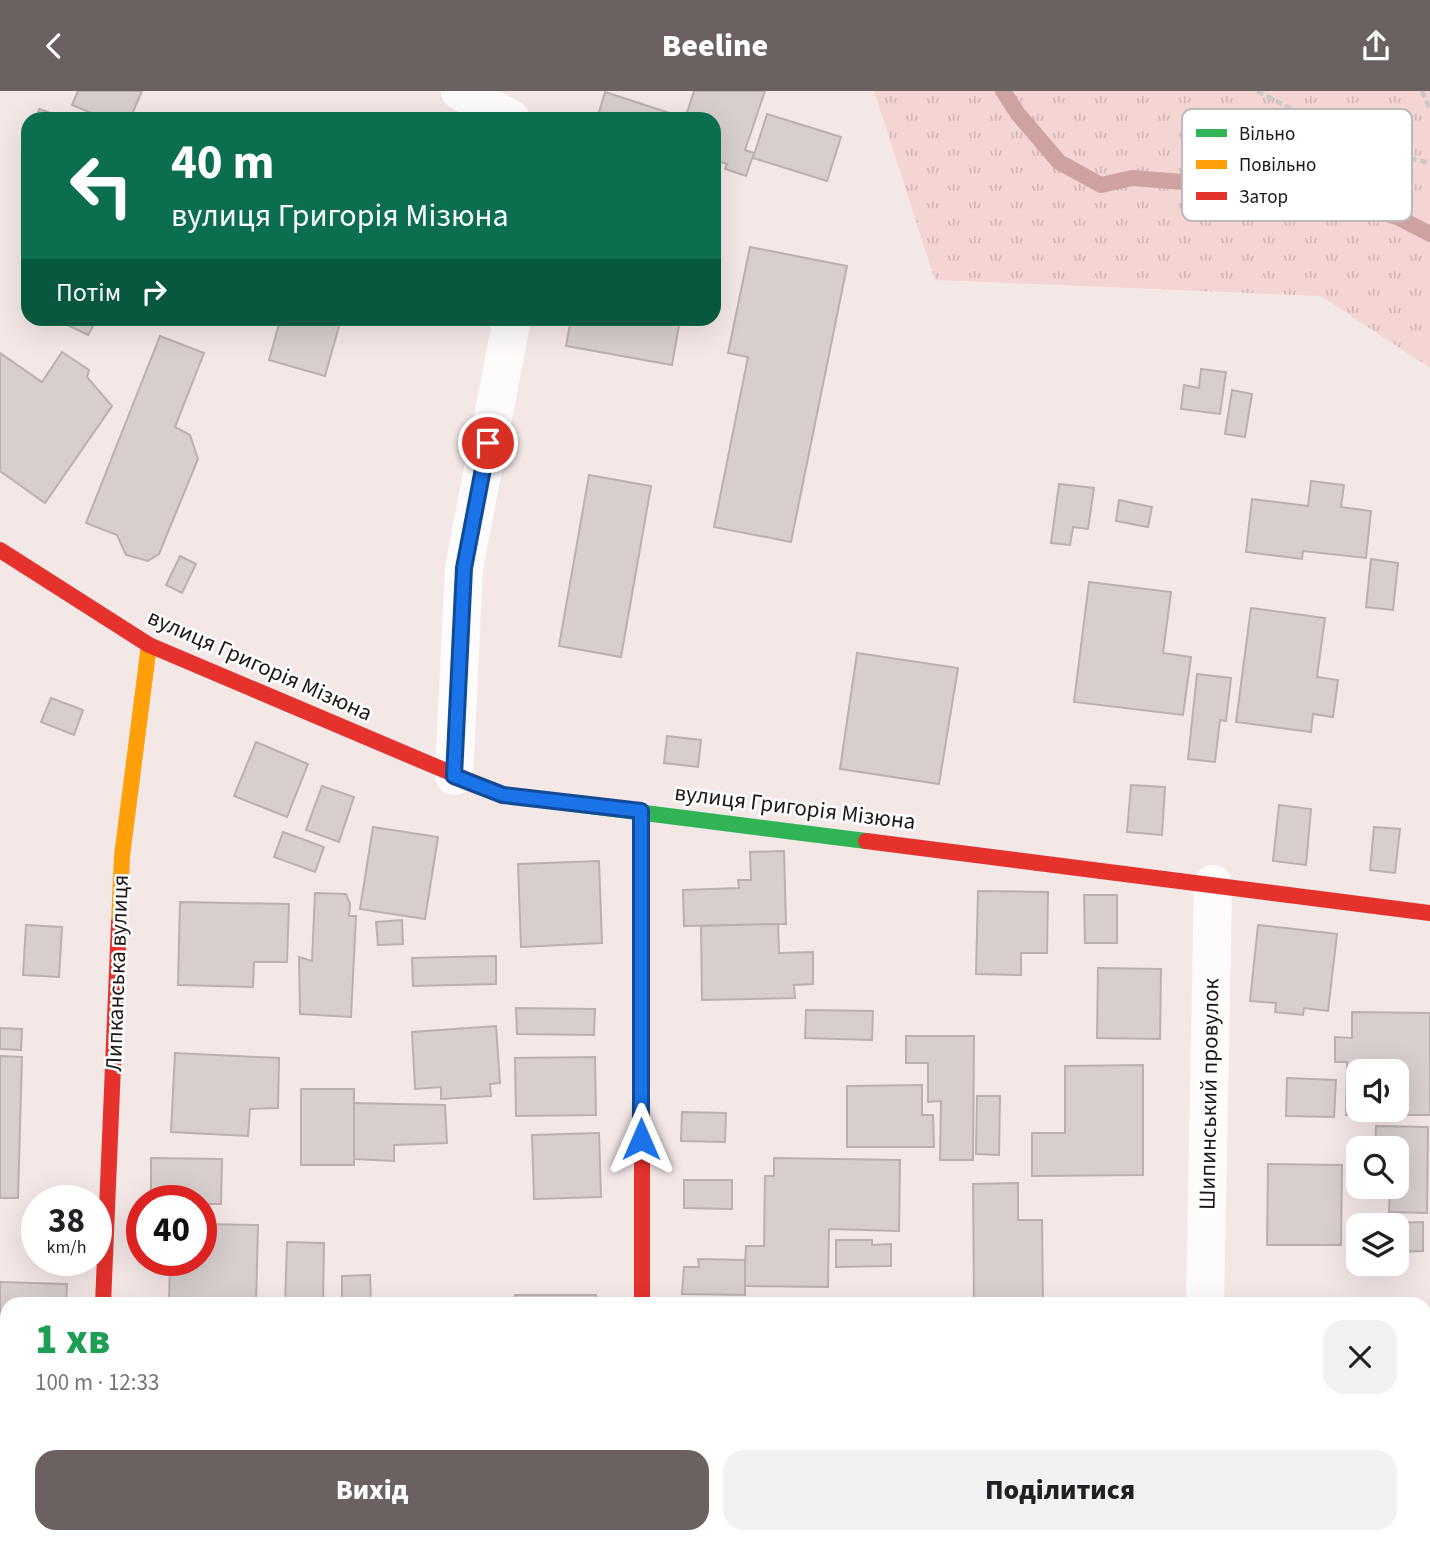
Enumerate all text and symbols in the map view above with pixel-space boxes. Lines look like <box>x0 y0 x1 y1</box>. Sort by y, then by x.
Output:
text: Beeline <box>662 23 768 69</box>
icon: back <box>35 27 73 65</box>
icon: share <box>1357 27 1395 65</box>
legend <box>1182 109 1412 221</box>
text: Вільно <box>1239 121 1295 148</box>
text: 40 m <box>171 128 275 198</box>
icon: left <box>56 140 147 231</box>
text: Повільно <box>1239 152 1316 179</box>
text: Затор <box>1239 184 1288 211</box>
text: вулиця Григорія Мізюна <box>171 193 509 239</box>
icon: right <box>135 273 173 311</box>
text: Потім <box>56 274 121 311</box>
pin <box>458 413 518 473</box>
icon: arrive <box>469 424 507 462</box>
street label: вулиця Григорія Мізюна <box>142 601 378 729</box>
street label: вулиця Григорія Мізюна <box>673 776 917 838</box>
street label: Липканська вулиця <box>97 874 137 1072</box>
street label: Шипинський провулок <box>1190 977 1228 1210</box>
map controls <box>1346 1059 1409 1276</box>
button: sound <box>1346 1059 1409 1122</box>
position arrow <box>604 1102 678 1176</box>
button: search <box>1346 1136 1409 1199</box>
speed limit sign: 40 <box>126 1185 217 1276</box>
text: 38 <box>48 1196 85 1246</box>
button: layers <box>1346 1213 1409 1276</box>
text: km/h <box>47 1235 86 1260</box>
text: 1 хв <box>35 1310 110 1370</box>
button: close <box>1323 1320 1397 1394</box>
text: 100 m · 12:33 <box>35 1366 159 1399</box>
button: Вихід <box>35 1450 709 1530</box>
button: Поділитися <box>723 1450 1397 1530</box>

